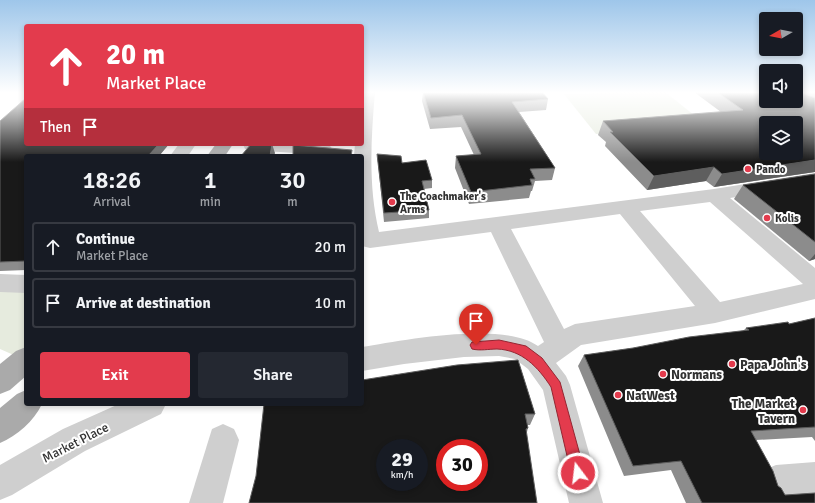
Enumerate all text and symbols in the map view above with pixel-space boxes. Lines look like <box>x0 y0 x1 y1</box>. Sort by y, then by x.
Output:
north arrow <box>759 12 803 56</box>
map controls <box>759 12 803 160</box>
text: 20 m <box>106 38 165 72</box>
icon: ahead <box>40 40 92 92</box>
button: sound <box>759 64 803 108</box>
text: Market Place <box>106 72 206 94</box>
icon: arrive <box>79 116 101 138</box>
button: layers <box>759 116 803 160</box>
text: Then <box>40 118 71 136</box>
place label: Pando <box>756 163 786 176</box>
marker: Pando <box>743 164 753 174</box>
text: 18:26 <box>83 165 141 195</box>
text: 1 <box>204 165 217 195</box>
text: 30 <box>279 165 305 195</box>
place label: The Coachmaker's Arms <box>400 190 486 216</box>
text: Arrival <box>93 194 131 210</box>
text: min <box>200 194 221 210</box>
text: m <box>287 194 298 210</box>
marker: The Coachmaker's Arms <box>387 197 397 207</box>
place label: Kolis <box>775 212 799 225</box>
marker: Kolis <box>762 213 772 223</box>
text: Continue <box>76 230 135 248</box>
icon: ahead <box>42 236 64 258</box>
text: 20 m <box>315 238 346 256</box>
text: Market Place <box>76 248 148 264</box>
icon: arrive <box>42 292 64 314</box>
text: Arrive at destination <box>76 294 211 312</box>
text: 10 m <box>315 294 346 312</box>
pin <box>459 304 493 345</box>
icon: arrive <box>465 310 487 332</box>
button: Exit <box>40 352 190 398</box>
button: Share <box>198 352 348 398</box>
place label: Papa John's <box>740 357 807 373</box>
marker: Papa John's <box>727 359 737 369</box>
place label: Normans <box>671 367 722 383</box>
marker: Normans <box>658 369 668 379</box>
place label: NatWest <box>626 388 675 404</box>
marker: NatWest <box>613 390 623 400</box>
place label: The Market Tavern <box>731 396 795 427</box>
marker: The Market Tavern <box>798 405 808 415</box>
street label: Market Place <box>40 419 111 466</box>
speed limit sign: 30 <box>436 439 488 491</box>
text: 29 <box>391 447 413 472</box>
position arrow <box>557 452 599 494</box>
text: km/h <box>391 469 413 481</box>

